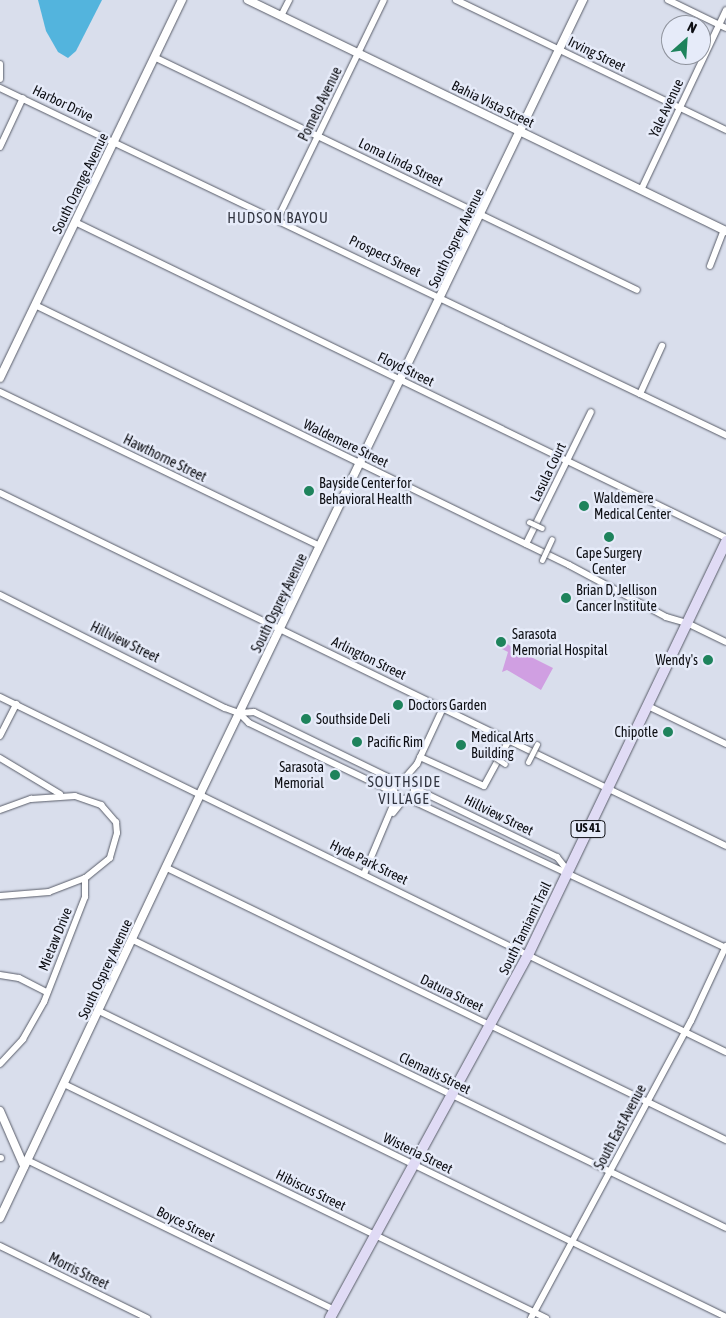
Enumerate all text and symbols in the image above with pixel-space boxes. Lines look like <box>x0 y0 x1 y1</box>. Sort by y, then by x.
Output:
north arrow <box>661 15 711 65</box>
text: N <box>685 18 699 36</box>
street label: Irving Street <box>565 33 629 75</box>
street label: Pomelo Avenue <box>295 64 345 144</box>
street label: Yale Avenue <box>645 76 687 140</box>
street label: Bahia Vista Street <box>449 77 537 131</box>
street label: Harbor Drive <box>30 81 96 125</box>
street label: South Orange Avenue <box>48 130 112 236</box>
street label: Loma Linda Street <box>356 134 446 190</box>
street label: South Osprey Avenue <box>425 186 487 290</box>
district label: HUDSON BAYOU <box>226 209 330 227</box>
street label: Prospect Street <box>347 232 423 280</box>
street label: Floyd Street <box>375 348 437 390</box>
street label: Waldemere Street <box>301 415 391 471</box>
street label: Hawthorne Street <box>121 431 209 485</box>
street label: Lasula Court <box>527 440 569 504</box>
place label: Bayside Center for Behavioral Health <box>319 475 412 508</box>
marker: Bayside Center for Behavioral Health <box>303 485 315 497</box>
place label: Waldemere Medical Center <box>594 490 671 522</box>
marker: Waldemere Medical Center <box>578 500 590 512</box>
marker: Cape Surgery Center <box>603 531 615 543</box>
place label: Cape Surgery Center <box>576 545 642 578</box>
street label: South Osprey Avenue <box>248 551 310 655</box>
place label: Brian D, Jellison Cancer Institute <box>576 582 657 614</box>
marker: Brian D, Jellison Cancer Institute <box>560 592 572 604</box>
street label: Hillview Street <box>88 618 162 666</box>
place label: Sarasota Memorial Hospital <box>512 626 608 658</box>
street label: Arlington Street <box>329 633 409 683</box>
marker: Sarasota Memorial Hospital <box>494 635 508 649</box>
place label: Wendy's <box>655 652 698 668</box>
marker: Wendy's <box>702 654 714 666</box>
place label: Doctors Garden <box>408 697 487 713</box>
marker: Doctors Garden <box>392 699 404 711</box>
place label: Southside Deli <box>316 711 390 727</box>
marker: Southside Deli <box>300 713 312 725</box>
place label: Chipotle <box>615 724 658 740</box>
marker: Chipotle <box>662 726 674 738</box>
place label: Medical Arts Building <box>471 729 534 762</box>
place label: Pacific Rim <box>367 734 423 750</box>
marker: Pacific Rim <box>351 736 363 748</box>
marker: Medical Arts Building <box>455 739 467 751</box>
place label: Sarasota Memorial <box>274 759 324 792</box>
marker: Sarasota Memorial <box>328 768 342 782</box>
district label: SOUTHSIDE VILLAGE <box>366 772 442 807</box>
street label: Hillview Street <box>462 791 536 839</box>
road number: US 41 <box>569 820 607 839</box>
street label: Hyde Park Street <box>327 836 411 888</box>
street label: South Tamiami Trail <box>495 879 555 977</box>
street label: Mietaw Drive <box>35 905 75 973</box>
street label: South Osprey Avenue <box>74 916 136 1022</box>
street label: Datura Street <box>418 971 486 1015</box>
street label: Clematis Street <box>396 1048 474 1098</box>
street label: South East Avenue <box>590 1082 650 1172</box>
street label: Wisteria Street <box>381 1129 455 1177</box>
street label: Hibiscus Street <box>273 1166 349 1214</box>
street label: Boyce Street <box>154 1203 218 1245</box>
street label: Morris Street <box>46 1249 112 1293</box>

